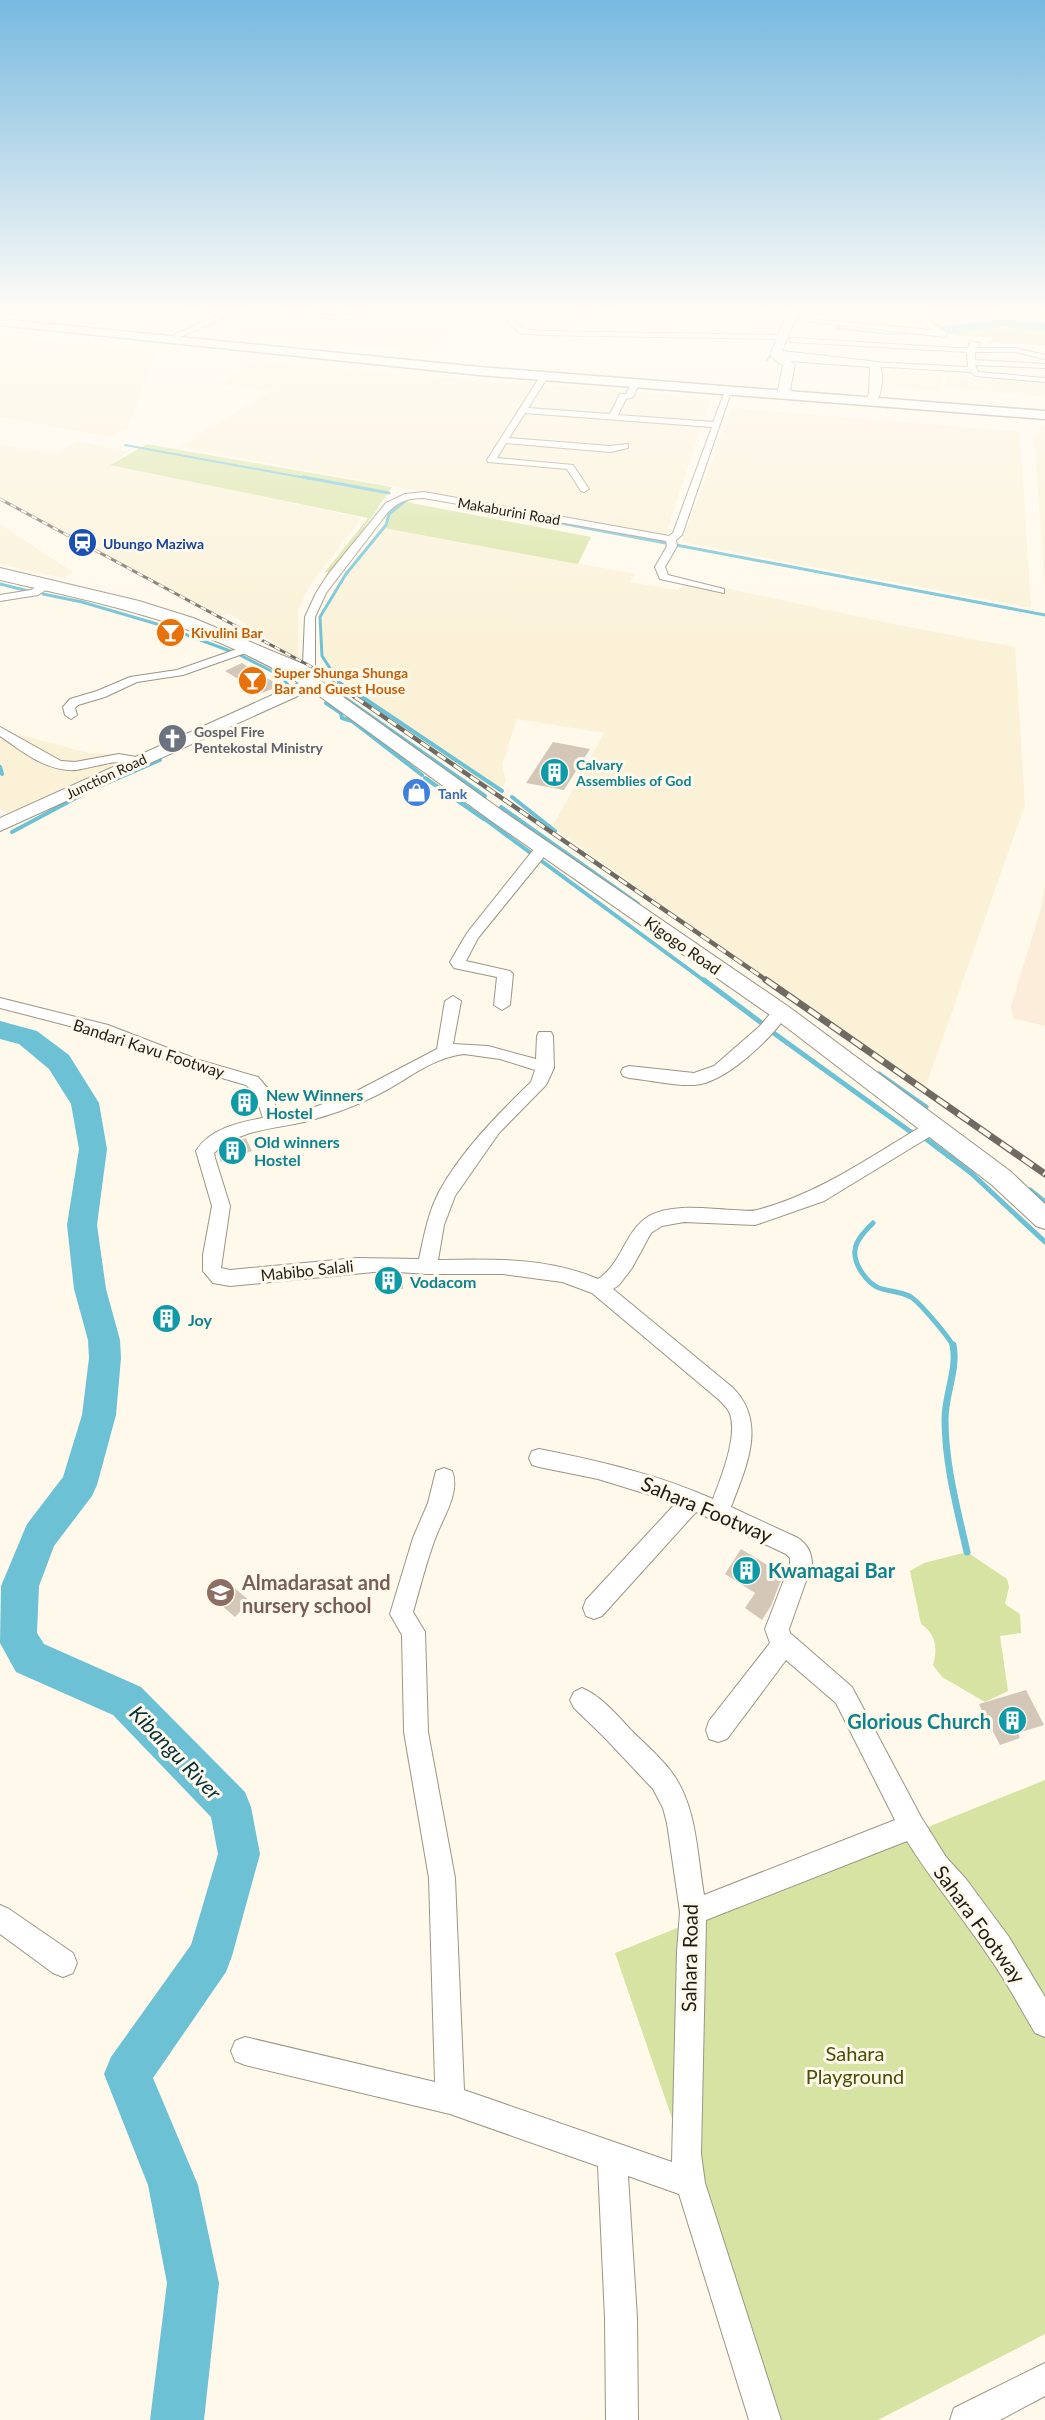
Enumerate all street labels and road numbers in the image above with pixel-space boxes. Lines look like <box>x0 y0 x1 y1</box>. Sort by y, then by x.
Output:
street label: Makaburini Road <box>456 494 562 528</box>
street label: Junction Road <box>63 750 149 802</box>
street label: Kigogo Road <box>641 912 725 978</box>
street label: Bandari Kavu Footway <box>71 1015 228 1082</box>
street label: Mabibo Salali <box>260 1256 354 1284</box>
street label: Sahara Footway <box>638 1471 777 1548</box>
street label: Sahara Footway <box>929 1860 1031 1988</box>
street label: Sahara Road <box>676 1904 702 2012</box>

